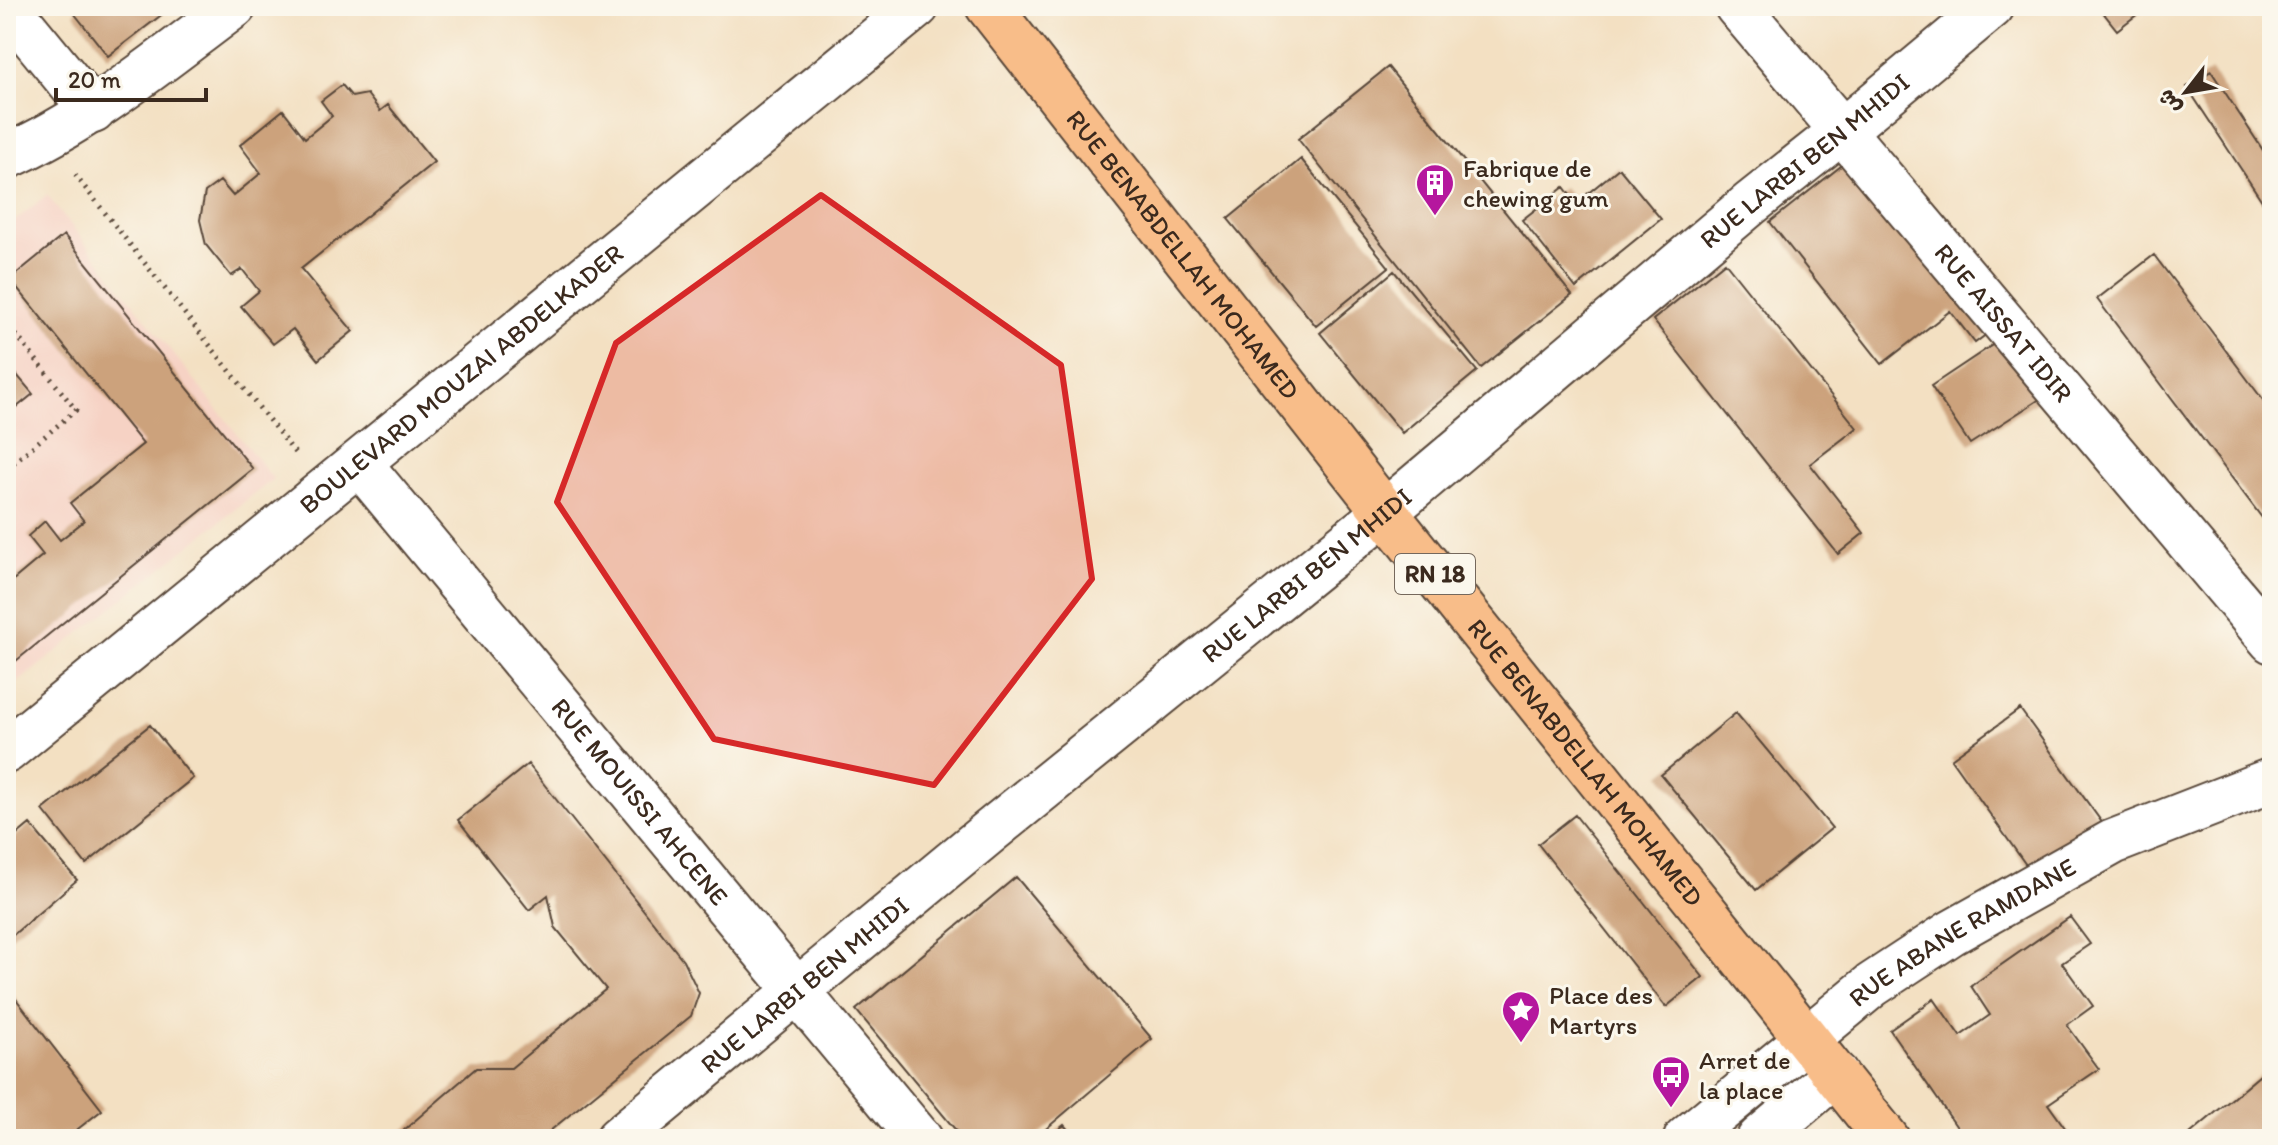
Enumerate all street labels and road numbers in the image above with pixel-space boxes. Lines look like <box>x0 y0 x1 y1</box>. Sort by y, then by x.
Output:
street label: RUE LARBI BEN MHIDI <box>1693 66 1916 255</box>
street label: RUE BENABDELLAH MOHAMED <box>1060 103 1307 406</box>
street label: BOULEVARD MOUZAI ABDELKADER <box>293 237 630 521</box>
street label: RUE AISSAT IDIR <box>1928 237 2080 409</box>
street label: RUE LARBI BEN MHIDI <box>1195 481 1418 670</box>
road number: RN 18 <box>1395 554 1475 594</box>
street label: RUE BENABDELLAH MOHAMED <box>1461 612 1710 913</box>
street label: RUE MOUISSI AHCENE <box>545 691 735 912</box>
street label: RUE ABANE RAMDANE <box>1842 850 2081 1014</box>
street label: RUE LARBI BEN MHIDI <box>694 889 915 1080</box>

